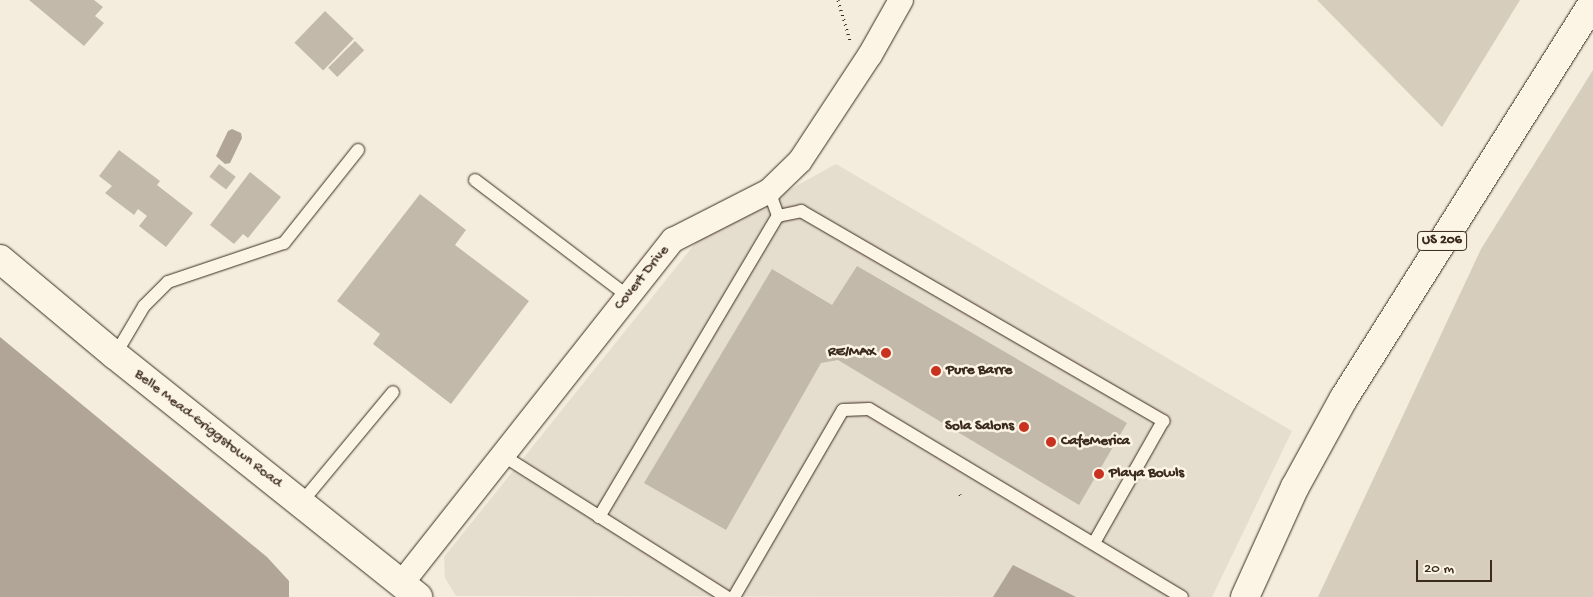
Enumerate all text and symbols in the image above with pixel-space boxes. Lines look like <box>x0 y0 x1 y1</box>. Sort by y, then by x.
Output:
road number: US 206 <box>1417 230 1467 252</box>
street label: Covert Drive <box>610 242 674 314</box>
place label: RE/MAX <box>828 344 876 362</box>
marker: RE/MAX <box>880 347 892 359</box>
place label: Pure Barre <box>946 362 1012 380</box>
marker: Pure Barre <box>930 365 942 377</box>
street label: Belle Mead-Griggstown Road <box>130 366 286 492</box>
place label: Sola Salons <box>945 418 1014 436</box>
marker: Sola Salons <box>1018 421 1030 433</box>
place label: CafeMerica <box>1061 433 1130 451</box>
marker: CafeMerica <box>1045 436 1057 448</box>
place label: Playa Bowls <box>1109 465 1184 483</box>
marker: Playa Bowls <box>1093 468 1105 480</box>
scale bar <box>1418 550 1494 582</box>
text: 20 m <box>1424 560 1454 578</box>

